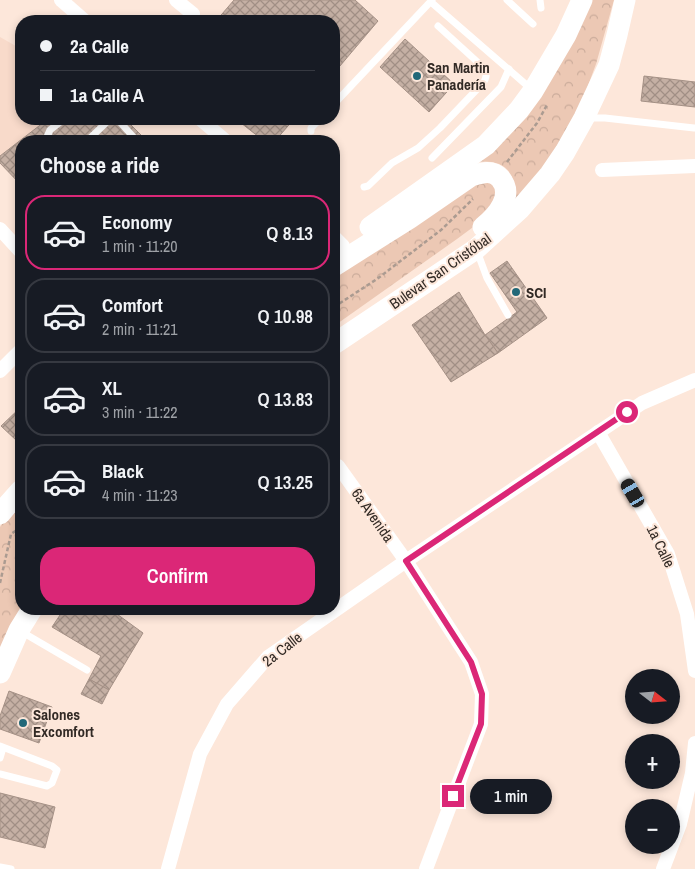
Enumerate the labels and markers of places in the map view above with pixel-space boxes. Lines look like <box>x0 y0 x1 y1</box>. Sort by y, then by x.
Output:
place label: San Martin Panadería <box>427 57 490 95</box>
marker: San Martin Panadería <box>411 70 423 82</box>
place label: SCI <box>526 282 547 303</box>
marker: SCI <box>510 286 522 298</box>
place label: Salones Excomfort <box>33 704 94 742</box>
marker: Salones Excomfort <box>17 717 29 729</box>

